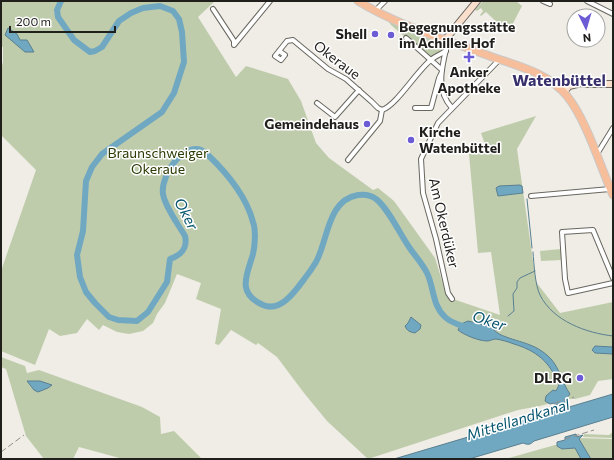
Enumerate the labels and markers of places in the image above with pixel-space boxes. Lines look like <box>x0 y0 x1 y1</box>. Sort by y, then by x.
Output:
place label: Begegnungsstätte im Achilles Hof <box>399 18 515 51</box>
place label: Shell <box>335 25 367 42</box>
marker: Shell <box>370 29 380 39</box>
marker: Begegnungsstätte im Achilles Hof <box>386 30 396 40</box>
marker: Anker Apotheke <box>464 52 474 62</box>
place label: Anker Apotheke <box>437 63 501 96</box>
place label: Gemeindehaus <box>264 115 359 132</box>
marker: Gemeindehaus <box>362 119 372 129</box>
place label: Kirche Watenbüttel <box>419 123 501 156</box>
marker: Kirche Watenbüttel <box>406 135 416 145</box>
place label: DLRG <box>534 369 572 386</box>
marker: DLRG <box>575 373 585 383</box>

